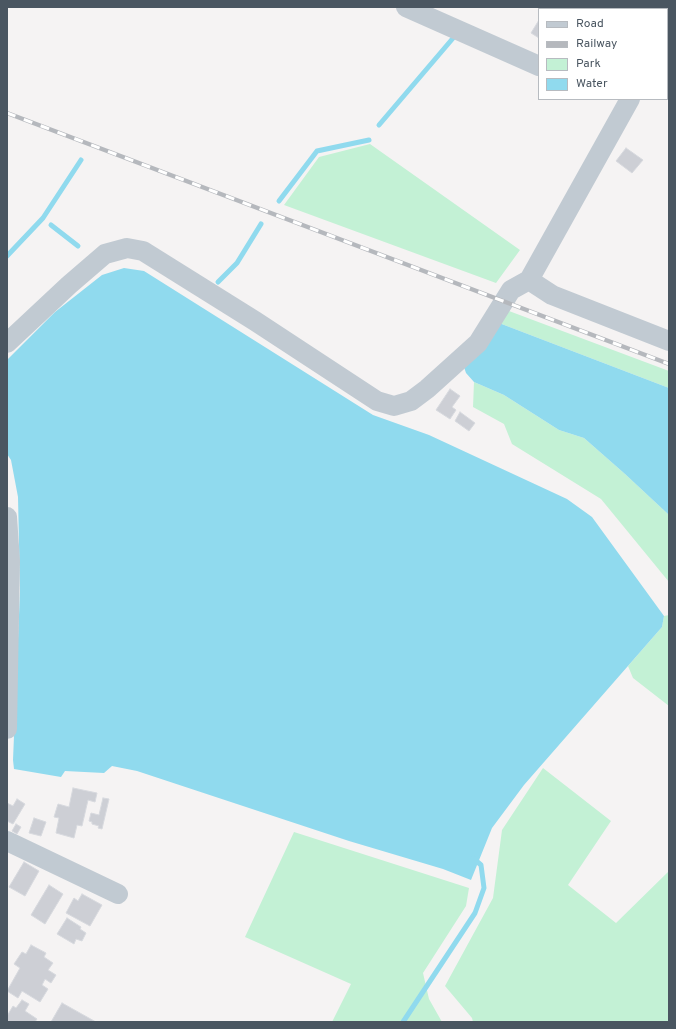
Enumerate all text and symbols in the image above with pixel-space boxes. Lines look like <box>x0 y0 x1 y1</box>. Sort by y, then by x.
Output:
legend <box>538 8 668 100</box>
text: Road <box>576 16 604 32</box>
text: Railway <box>576 36 617 52</box>
text: Park <box>576 56 601 72</box>
text: Water <box>576 76 608 92</box>

